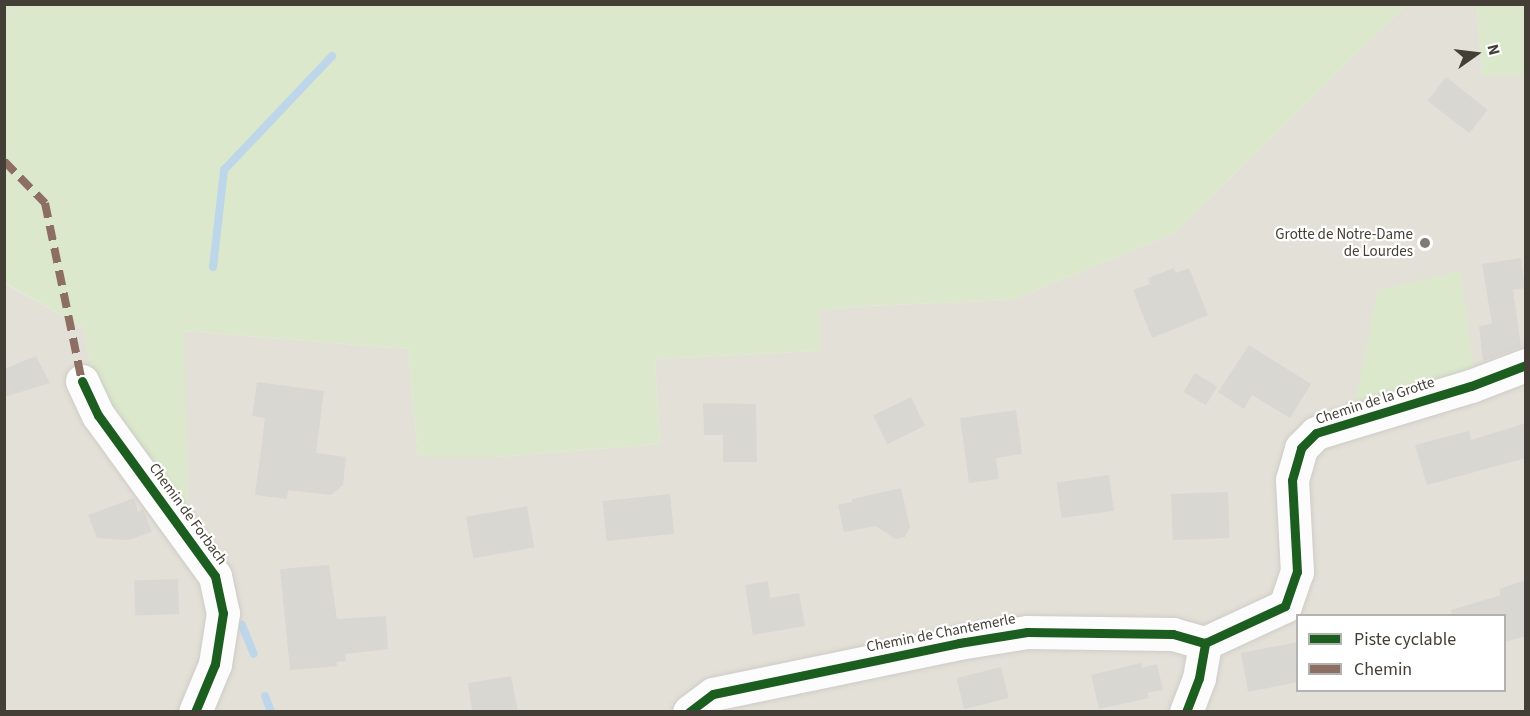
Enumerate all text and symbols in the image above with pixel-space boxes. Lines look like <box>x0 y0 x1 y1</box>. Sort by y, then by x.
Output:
north arrow <box>1446 24 1506 84</box>
text: N <box>1482 42 1505 57</box>
place label: Grotte de Notre-Dame de Lourdes <box>1275 225 1413 260</box>
marker: Grotte de Notre-Dame de Lourdes <box>1418 236 1432 250</box>
street label: Chemin de la Grotte <box>1313 373 1437 429</box>
street label: Chemin de Forbach <box>145 460 231 568</box>
street label: Chemin de Chantemerle <box>865 610 1017 656</box>
legend <box>1296 614 1506 692</box>
text: Piste cyclable <box>1354 627 1456 652</box>
text: Chemin <box>1354 657 1412 682</box>

